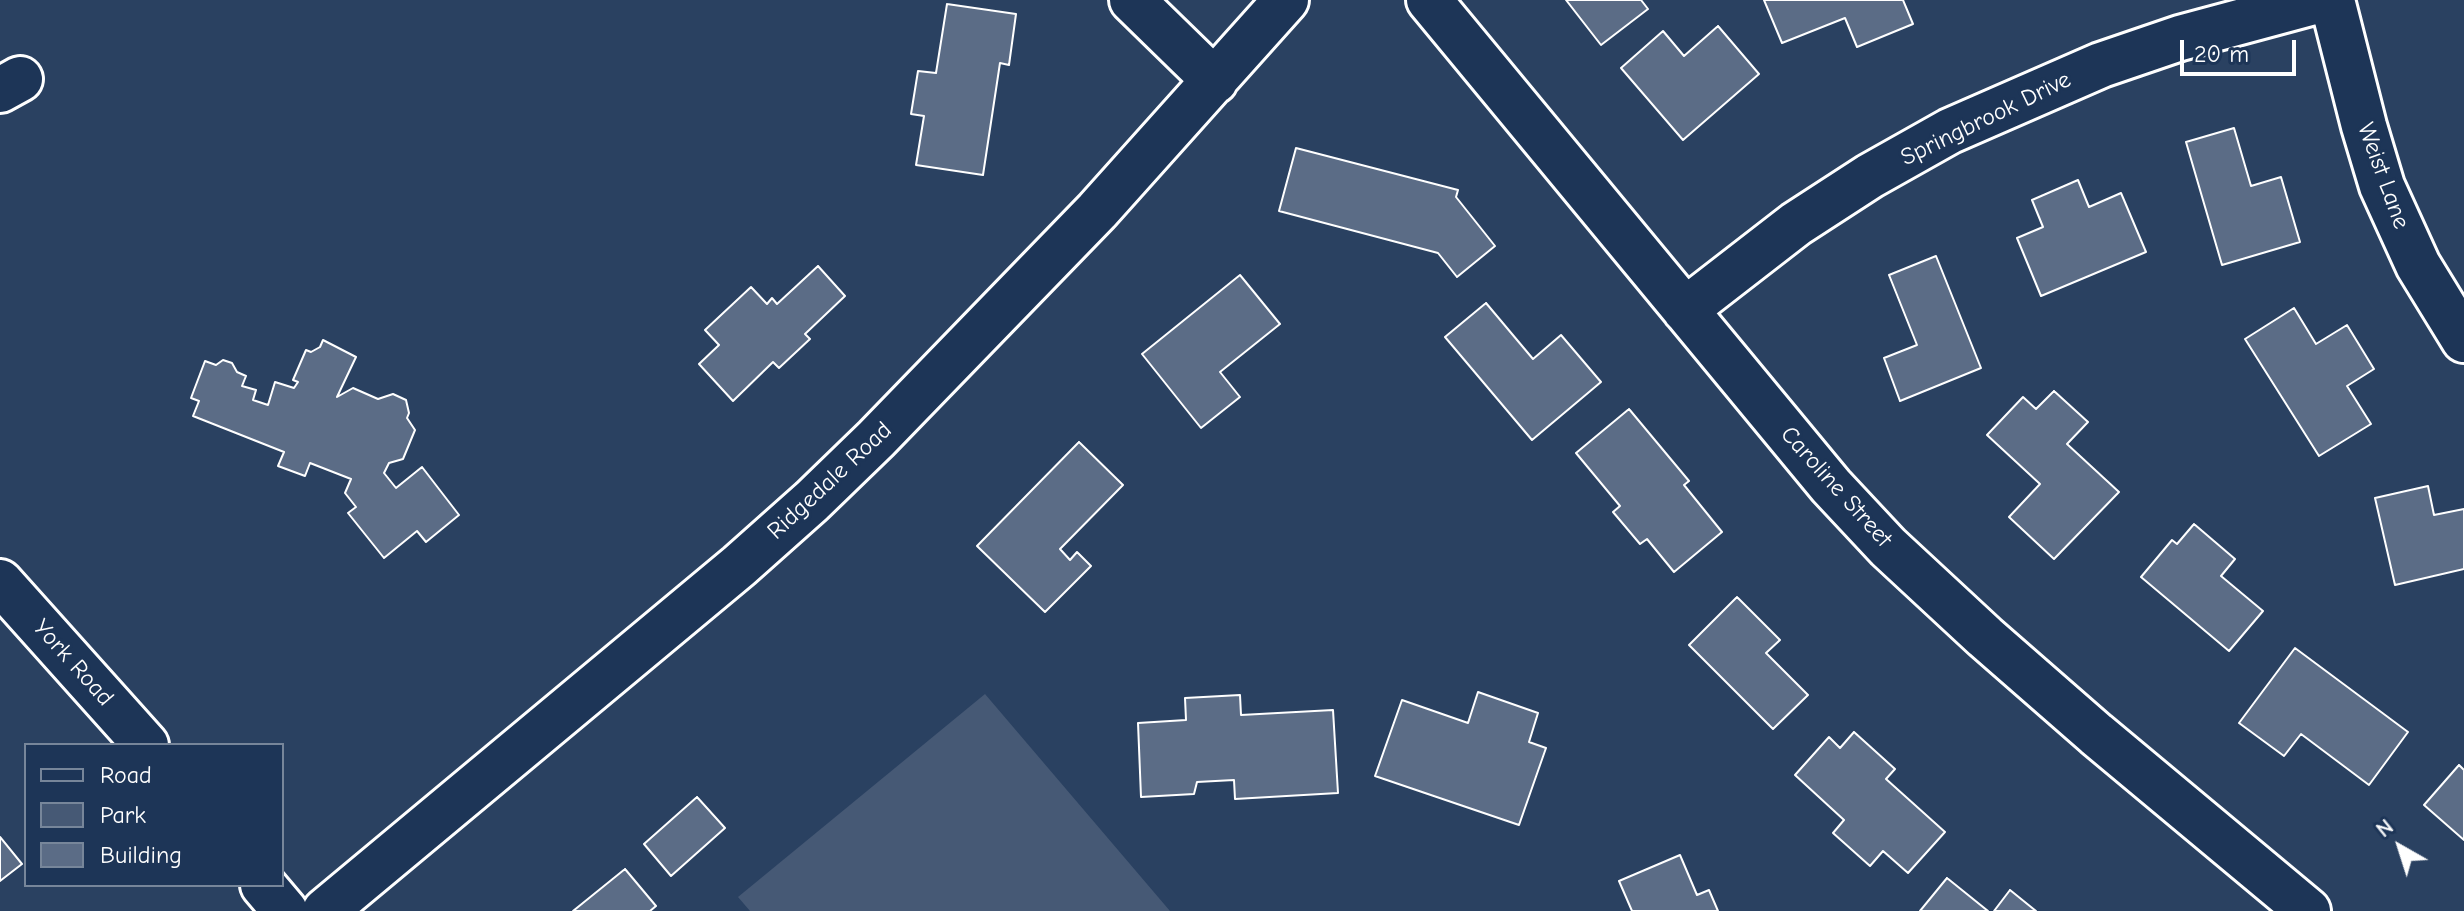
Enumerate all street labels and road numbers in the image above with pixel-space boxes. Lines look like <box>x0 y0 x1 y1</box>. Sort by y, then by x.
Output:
street label: Springbrook Drive <box>1896 65 2076 173</box>
street label: Weist Lane <box>2351 119 2415 233</box>
street label: Ridgedale Road <box>762 416 898 546</box>
street label: Caroline Street <box>1774 420 1898 554</box>
street label: York Road <box>27 614 119 712</box>

